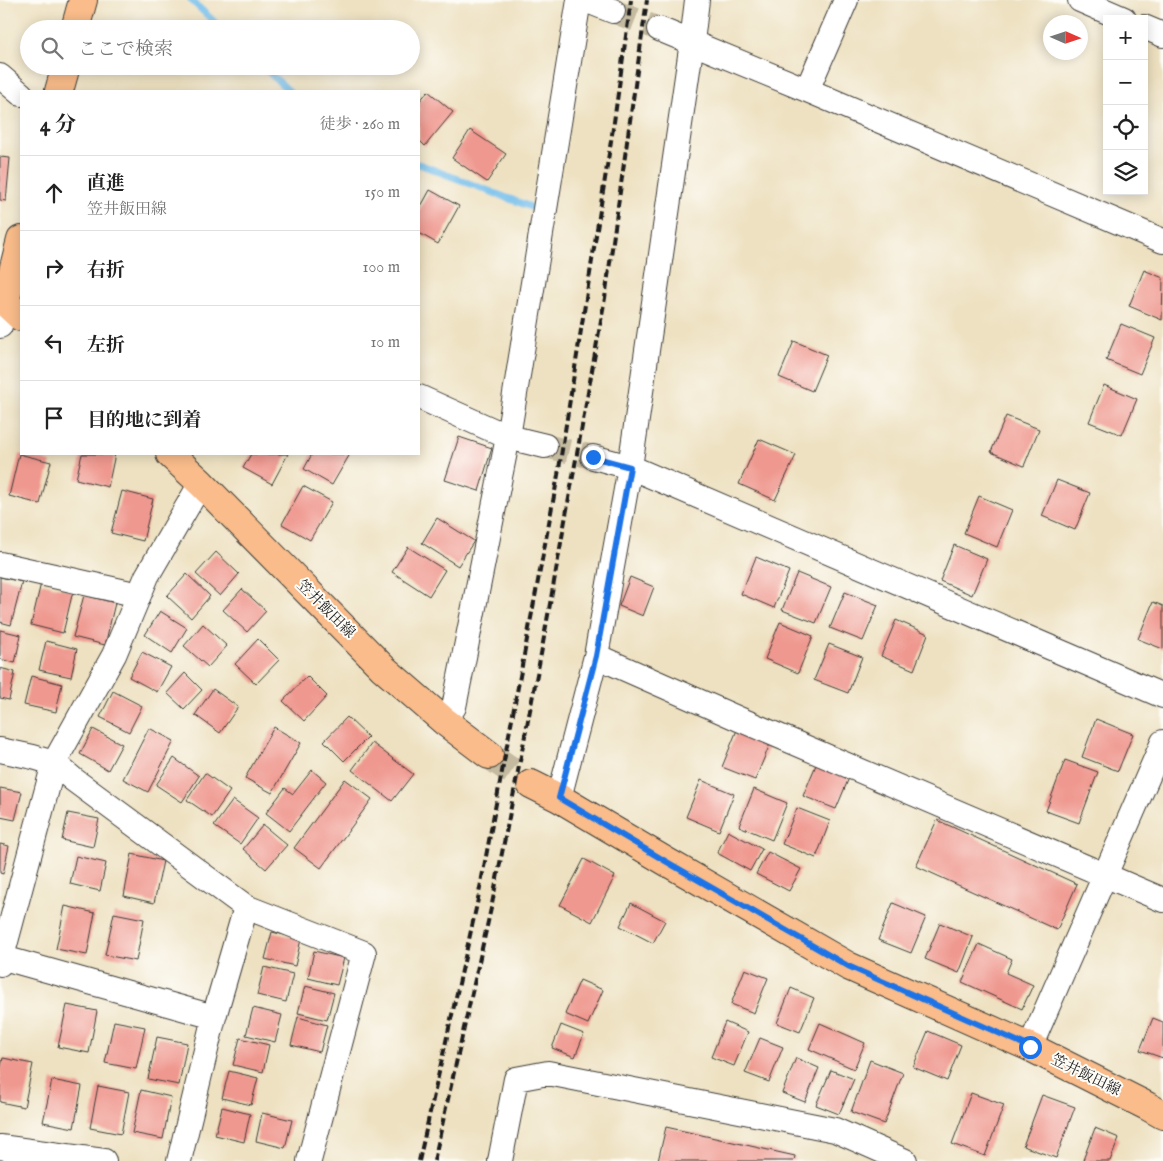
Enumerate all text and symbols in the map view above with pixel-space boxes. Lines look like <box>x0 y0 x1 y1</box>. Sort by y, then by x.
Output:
north arrow <box>1043 15 1088 60</box>
map controls <box>1103 15 1148 195</box>
button: + <box>1103 15 1148 60</box>
search box <box>20 20 420 75</box>
icon: search <box>38 34 66 62</box>
text: ここで検索 <box>78 38 173 62</box>
button: − <box>1103 60 1148 105</box>
button: locate <box>1103 105 1148 150</box>
text: 4 分 <box>40 112 76 139</box>
text: 徒歩 · 260 m <box>320 115 400 135</box>
button: layers <box>1103 150 1148 195</box>
text: 直進 <box>87 172 125 196</box>
icon: ahead <box>40 179 68 207</box>
text: 150 m <box>365 183 400 203</box>
text: 笠井飯田線 <box>87 200 167 220</box>
icon: right <box>40 254 68 282</box>
text: 100 m <box>363 258 400 278</box>
text: 右折 <box>87 259 125 283</box>
icon: left <box>40 329 68 357</box>
text: 10 m <box>370 333 400 353</box>
text: 左折 <box>87 334 125 358</box>
icon: arrive <box>40 404 68 432</box>
text: 目的地に到着 <box>87 409 201 433</box>
route end <box>582 446 605 469</box>
street label: 笠井飯田線 <box>293 576 359 642</box>
route start <box>1019 1036 1042 1059</box>
street label: 笠井飯田線 <box>1048 1050 1124 1100</box>

